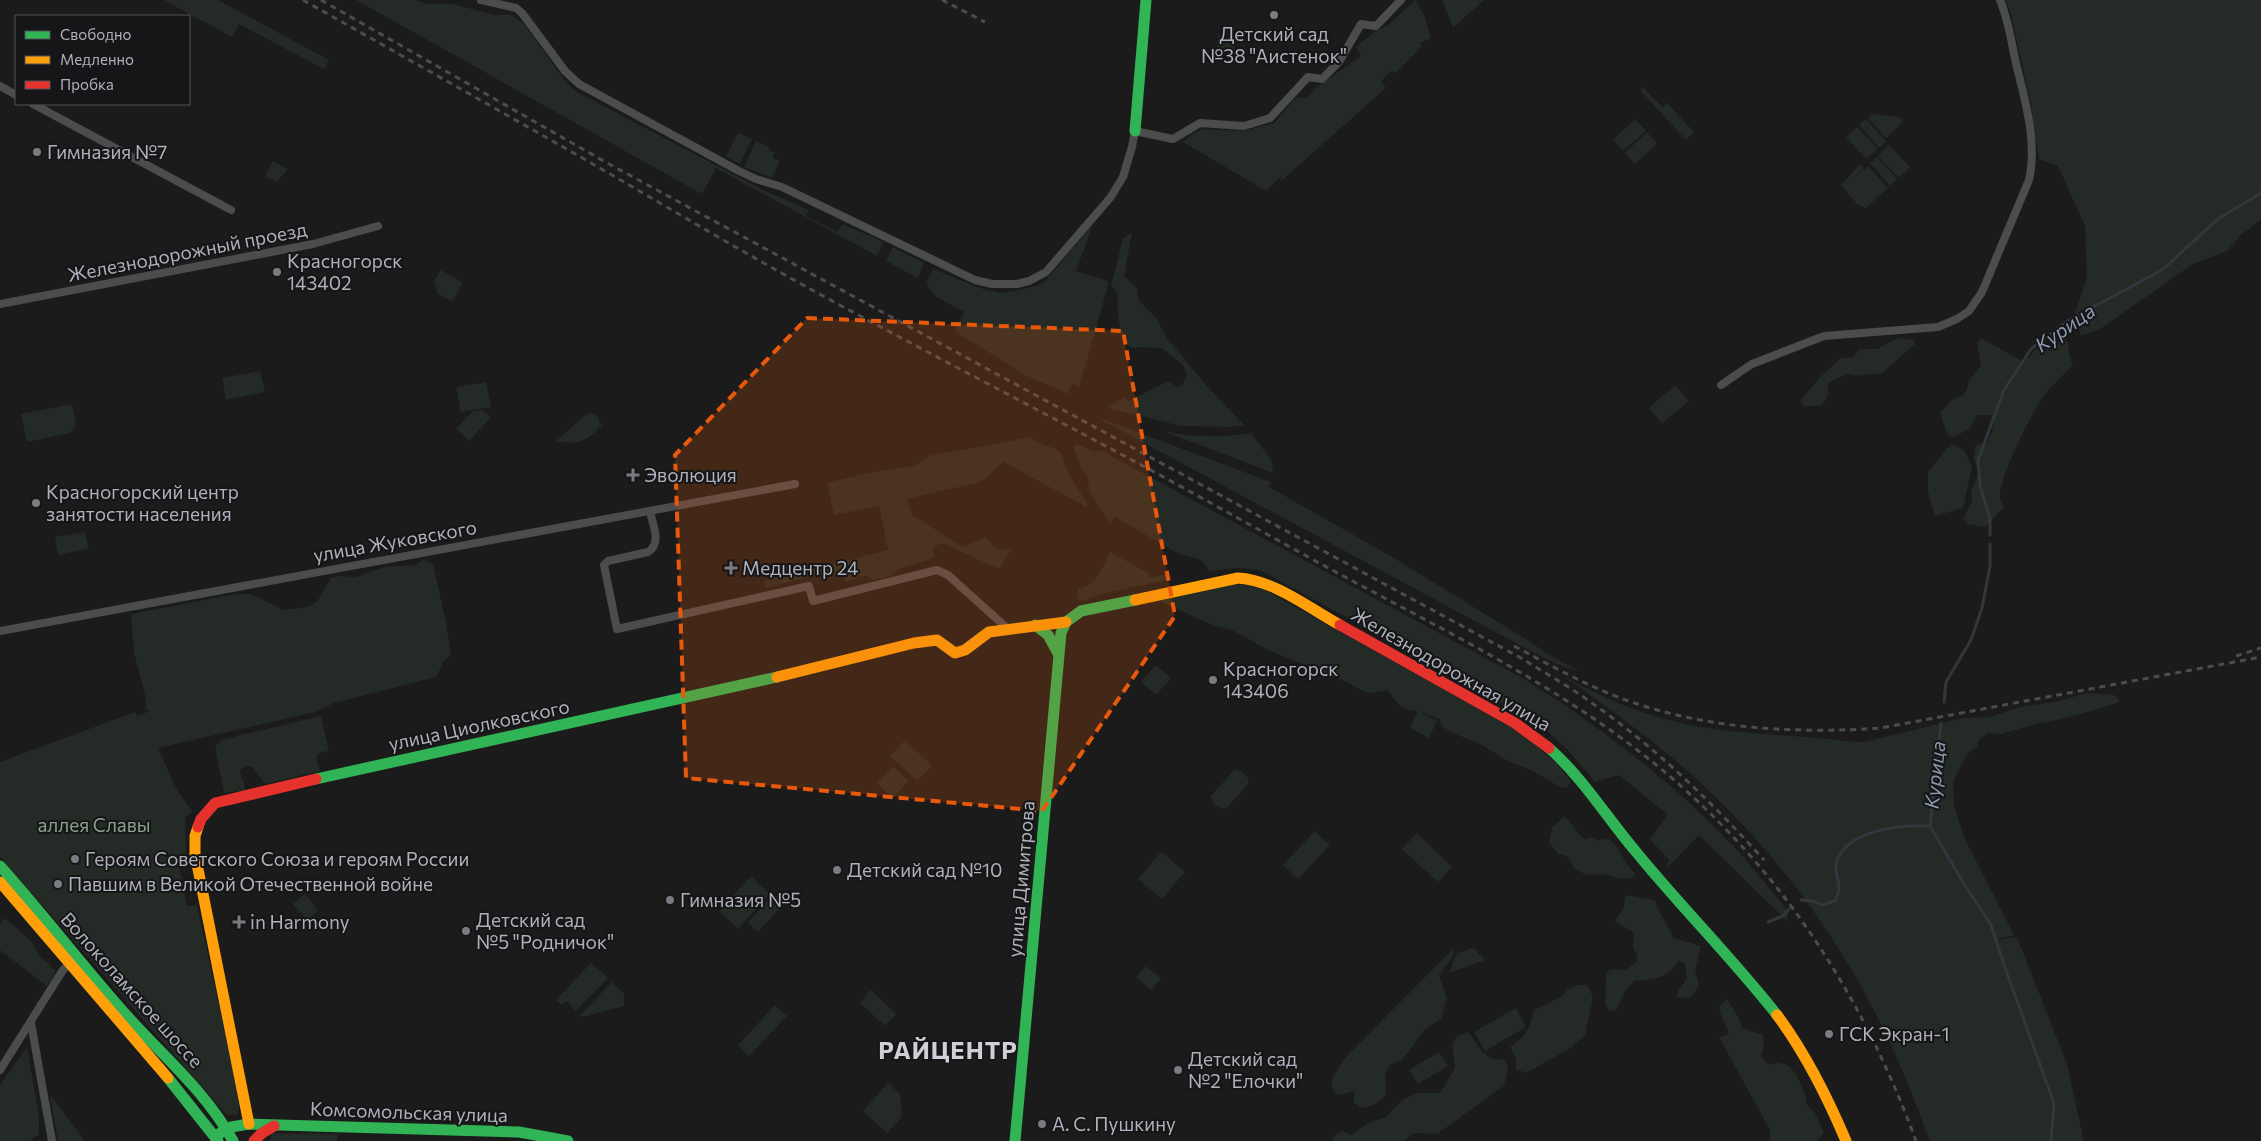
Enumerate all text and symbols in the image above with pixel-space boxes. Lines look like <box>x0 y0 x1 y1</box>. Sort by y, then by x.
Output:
marker: Детский сад №38 "Аистенок" <box>1268 9 1280 21</box>
legend <box>15 15 190 105</box>
place label: Детский сад №38 "Аистенок" <box>1201 22 1347 67</box>
text: Свободно <box>60 25 131 43</box>
text: Медленно <box>60 50 134 68</box>
text: Пробка <box>60 75 114 93</box>
place label: Гимназия №7 <box>47 140 167 163</box>
marker: Гимназия №7 <box>31 146 43 158</box>
street label: Железнодорожный проезд <box>65 217 309 286</box>
place label: Красногорск 143402 <box>287 249 403 294</box>
marker: Красногорск 143402 <box>271 266 283 278</box>
water label: Курица <box>2030 298 2099 357</box>
place label: Эволюция <box>644 463 737 486</box>
marker: Эволюция <box>626 468 640 482</box>
place label: Красногорский центр занятости населения <box>46 480 239 525</box>
marker: Красногорский центр занятости населения <box>30 497 42 509</box>
street label: улица Жуковского <box>311 515 478 566</box>
place label: Медцентр 24 <box>742 556 858 579</box>
marker: Медцентр 24 <box>724 561 738 575</box>
street label: Железнодорожная улица <box>1347 602 1555 735</box>
place label: Красногорск 143406 <box>1223 657 1339 702</box>
marker: Красногорск 143406 <box>1207 674 1219 686</box>
street label: улица Циолковского <box>386 694 571 755</box>
water label: Курица <box>1919 740 1949 810</box>
street label: улица Димитрова <box>1002 800 1039 958</box>
park label: аллея Славы <box>37 813 151 836</box>
place label: Героям Советского Союза и героям России <box>85 847 469 870</box>
marker: Героям Советского Союза и героям России <box>69 853 81 865</box>
place label: Детский сад №10 <box>847 858 1003 881</box>
marker: Детский сад №10 <box>831 864 843 876</box>
place label: Павшим в Великой Отечественной войне <box>68 872 433 895</box>
marker: Павшим в Великой Отечественной войне <box>52 878 64 890</box>
place label: Гимназия №5 <box>680 888 801 911</box>
marker: Гимназия №5 <box>664 894 676 906</box>
street label: Волоколамское шоссе <box>57 907 208 1072</box>
place label: Детский сад №5 "Родничок" <box>476 908 614 953</box>
place label: in Harmony <box>250 910 350 933</box>
marker: in Harmony <box>232 915 246 929</box>
marker: Детский сад №5 "Родничок" <box>460 925 472 937</box>
place label: ГСК Экран-1 <box>1839 1022 1950 1045</box>
marker: ГСК Экран-1 <box>1823 1028 1835 1040</box>
district label: РАЙЦЕНТР <box>878 1035 1018 1064</box>
place label: Детский сад №2 "Елочки" <box>1188 1047 1303 1092</box>
marker: Детский сад №2 "Елочки" <box>1172 1064 1184 1076</box>
street label: Комсомольская улица <box>310 1097 508 1126</box>
place label: А. С. Пушкину <box>1052 1112 1176 1135</box>
marker: А. С. Пушкину <box>1036 1118 1048 1130</box>

